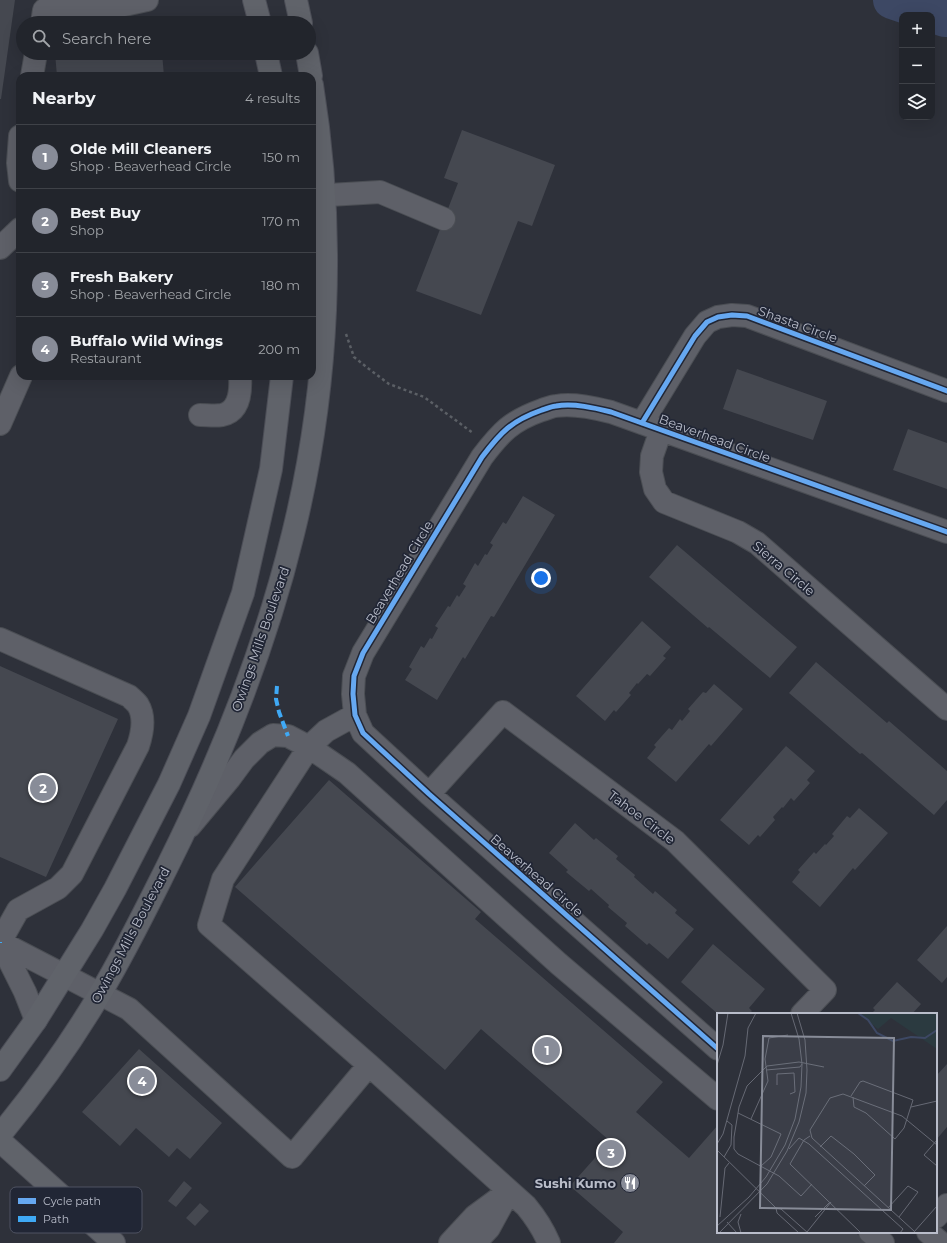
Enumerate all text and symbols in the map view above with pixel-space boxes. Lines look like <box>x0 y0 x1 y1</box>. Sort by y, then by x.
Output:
map controls <box>899 12 935 120</box>
button: + <box>899 12 935 48</box>
search box <box>16 16 316 60</box>
icon: search <box>30 27 52 49</box>
text: Search here <box>62 29 151 48</box>
button: − <box>899 48 935 84</box>
button: layers <box>899 84 935 120</box>
text: Nearby <box>32 88 96 108</box>
text: 4 results <box>245 90 300 106</box>
text: Olde Mill Cleaners <box>70 139 212 158</box>
text: 1 <box>42 149 48 165</box>
text: 150 m <box>262 149 300 165</box>
text: Shop · Beaverhead Circle <box>70 158 231 174</box>
text: Best Buy <box>70 203 140 222</box>
text: 2 <box>41 213 49 229</box>
text: 170 m <box>262 213 300 229</box>
text: Shop <box>70 222 104 238</box>
text: Fresh Bakery <box>70 267 173 286</box>
text: 3 <box>41 277 49 293</box>
text: 180 m <box>261 277 300 293</box>
text: Shop · Beaverhead Circle <box>70 286 231 302</box>
street label: Shasta Circle <box>756 302 840 346</box>
text: Buffalo Wild Wings <box>70 331 223 350</box>
text: 4 <box>41 341 49 357</box>
text: 200 m <box>258 341 300 357</box>
text: Restaurant <box>70 350 141 366</box>
street label: Beaverhead Circle <box>657 410 773 466</box>
street label: Beaverhead Circle <box>362 517 436 626</box>
street label: Sierra Circle <box>750 537 819 599</box>
street label: Owings Mills Boulevard <box>228 564 292 714</box>
your location <box>531 568 551 588</box>
pin: 2 <box>30 773 56 803</box>
street label: Tahoe Circle <box>606 787 679 847</box>
street label: Beaverhead Circle <box>487 830 587 920</box>
street label: Owings Mills Boulevard <box>87 864 173 1006</box>
inset map <box>717 1013 937 1233</box>
pin: 1 <box>534 1035 560 1065</box>
pin: 4 <box>129 1066 155 1096</box>
pin: 3 <box>598 1138 624 1168</box>
restaurant icon: Sushi Kumo <box>619 1172 641 1194</box>
place label: Sushi Kumo <box>535 1175 616 1191</box>
legend <box>10 1187 142 1233</box>
text: Cycle path <box>43 1194 101 1208</box>
text: Path <box>43 1212 69 1226</box>

